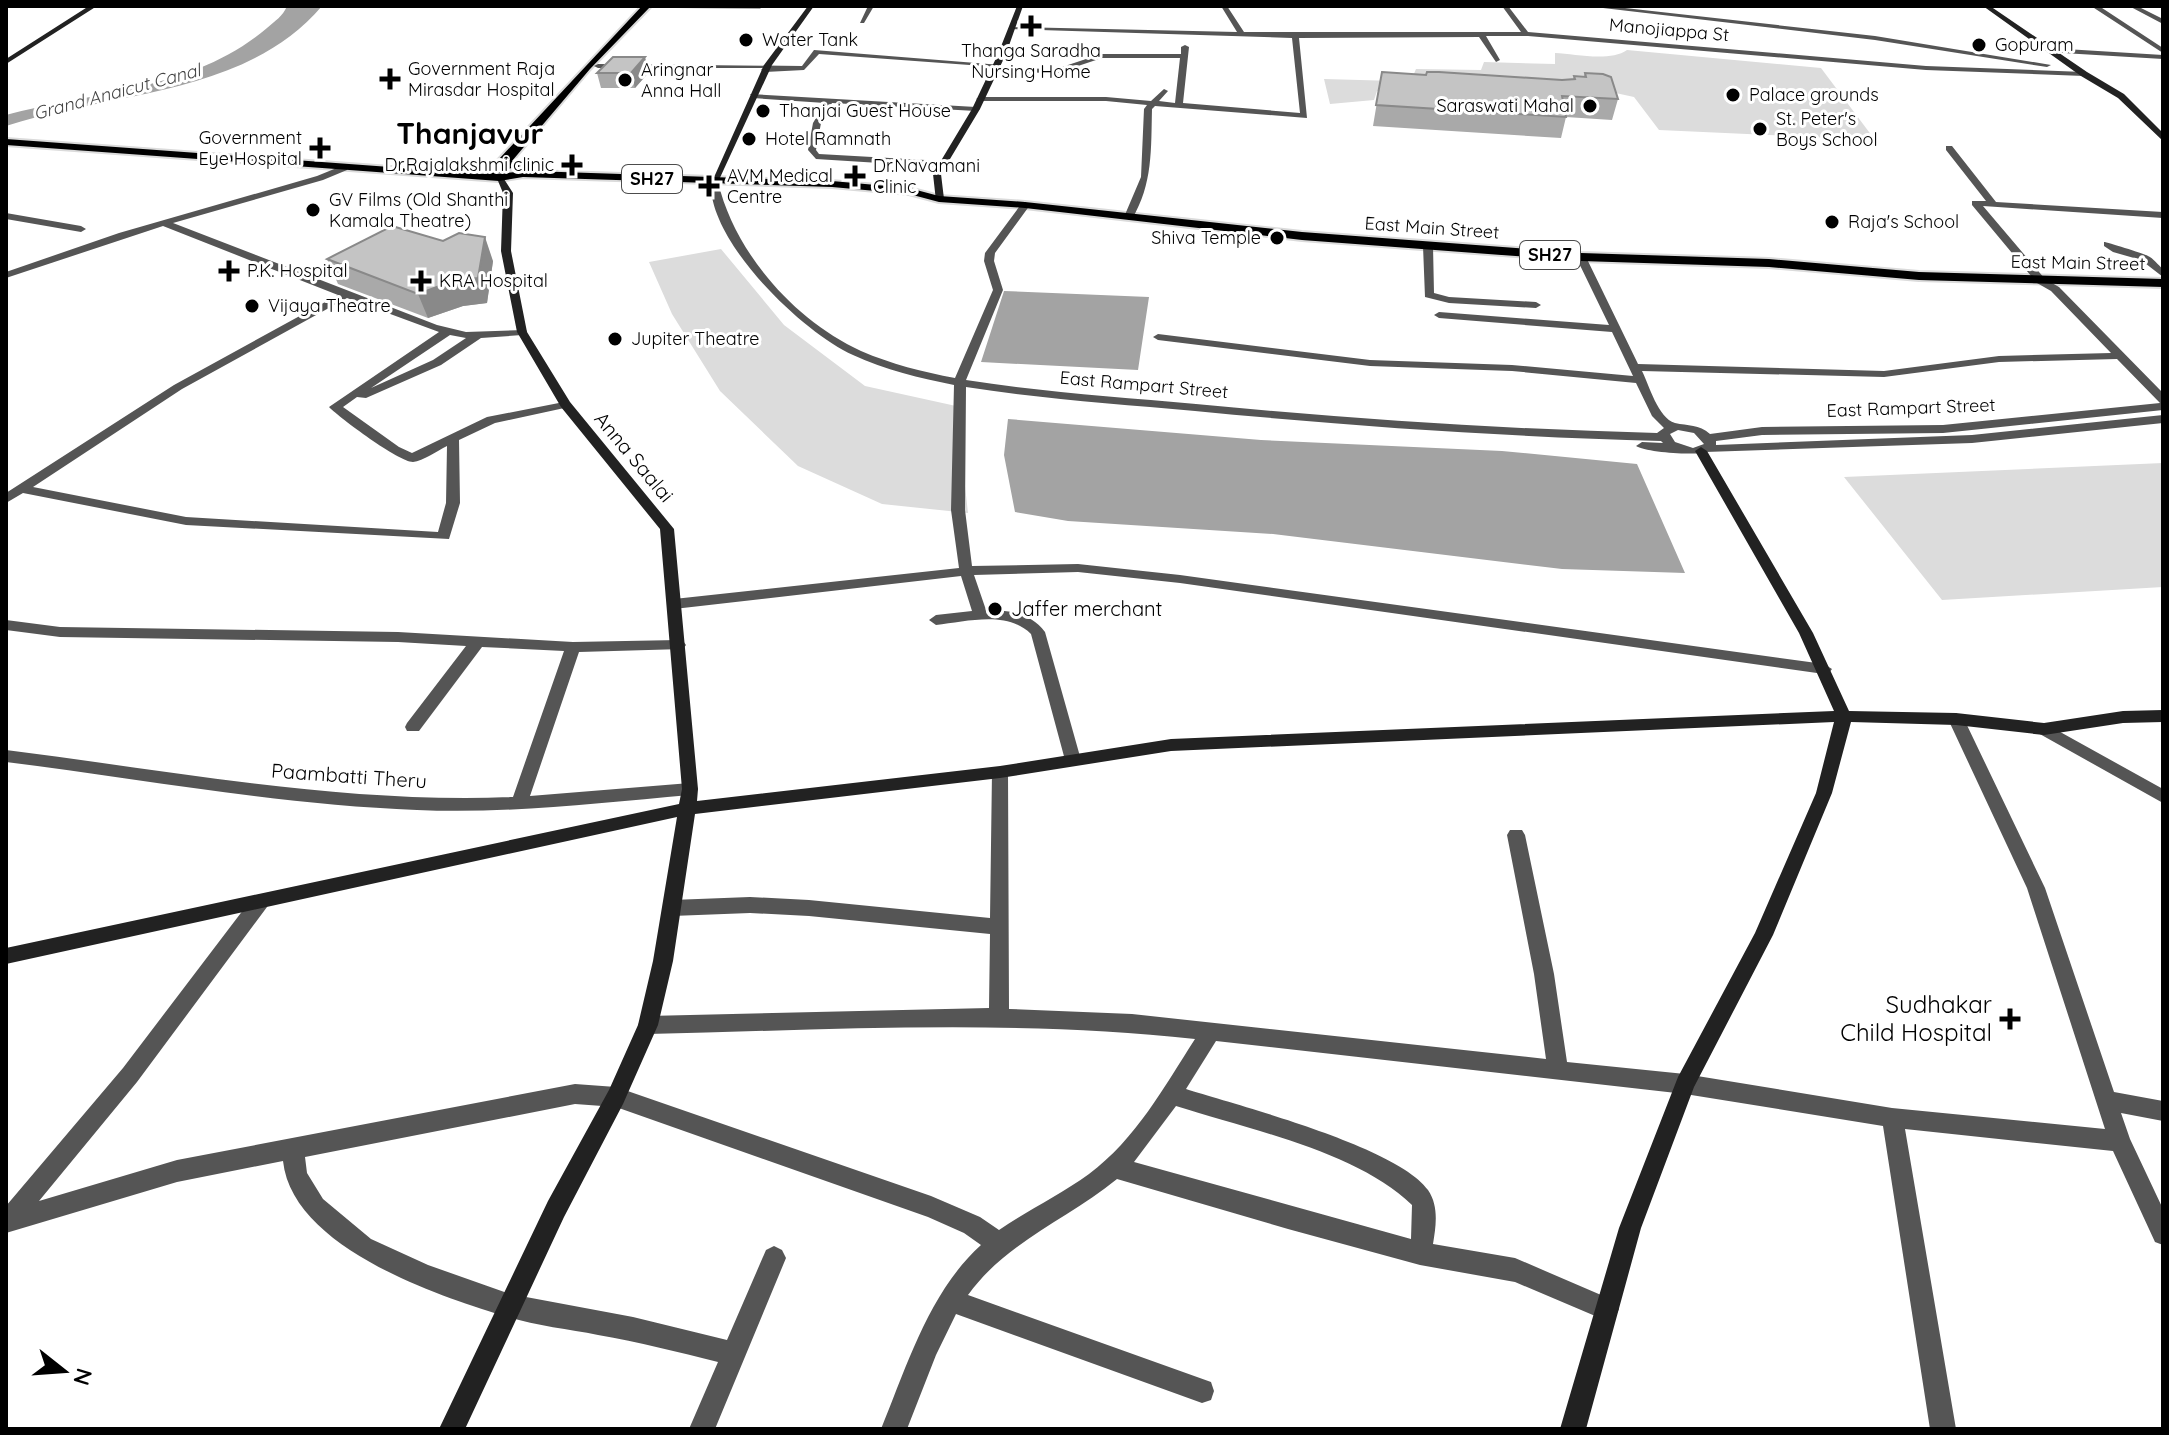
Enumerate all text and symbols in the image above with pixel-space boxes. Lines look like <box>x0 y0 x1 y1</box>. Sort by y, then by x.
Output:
street label: Manojiappa St <box>1608 13 1730 46</box>
marker: Thanga Saradha Nursing Home <box>1020 15 1042 37</box>
place label: Water Tank <box>762 28 858 51</box>
marker: Water Tank <box>737 31 755 49</box>
place label: Gopuram <box>1995 33 2074 56</box>
marker: Gopuram <box>1970 36 1988 54</box>
place label: Thanga Saradha Nursing Home <box>961 39 1101 83</box>
place label: Government Raja Mirasdar Hospital <box>408 57 555 101</box>
water label: Grand Anaicut Canal <box>31 58 205 125</box>
place label: Aringnar Anna Hall <box>641 58 721 102</box>
marker: Government Raja Mirasdar Hospital <box>379 68 401 90</box>
marker: Aringnar Anna Hall <box>616 71 634 89</box>
place label: Palace grounds <box>1749 83 1879 106</box>
marker: Palace grounds <box>1724 86 1742 104</box>
place label: Saraswati Mahal <box>1436 94 1574 117</box>
marker: Saraswati Mahal <box>1581 97 1599 115</box>
place label: Thanjai Guest House <box>779 99 951 122</box>
marker: Thanjai Guest House <box>754 102 772 120</box>
place label: St. Peter's Boys School <box>1776 107 1878 151</box>
district label: Thanjavur <box>396 114 544 152</box>
marker: St. Peter's Boys School <box>1751 120 1769 138</box>
place label: Government Eye Hospital <box>199 126 302 170</box>
place label: Hotel Ramnath <box>765 127 891 150</box>
marker: Hotel Ramnath <box>740 130 758 148</box>
marker: Government Eye Hospital <box>309 137 331 159</box>
place label: Dr.Rajalakshmi clinic <box>385 153 554 176</box>
marker: Dr.Rajalakshmi clinic <box>561 154 583 176</box>
place label: Dr.Navamani Clinic <box>873 154 980 198</box>
place label: AVM Medical Centre <box>727 164 833 208</box>
road number: SH27 <box>622 165 682 193</box>
marker: Dr.Navamani Clinic <box>844 165 866 187</box>
marker: AVM Medical Centre <box>698 175 720 197</box>
place label: GV Films (Old Shanthi Kamala Theatre) <box>329 188 508 232</box>
marker: GV Films (Old Shanthi Kamala Theatre) <box>304 201 322 219</box>
place label: Raja's School <box>1848 210 1959 233</box>
street label: East Main Street <box>1364 211 1500 244</box>
marker: Raja's School <box>1823 213 1841 231</box>
place label: Shiva Temple <box>1151 226 1261 249</box>
marker: Shiva Temple <box>1268 229 1286 247</box>
road number: SH27 <box>1520 241 1580 269</box>
street label: East Main Street <box>2010 250 2146 275</box>
place label: P.K. Hospital <box>247 259 348 282</box>
marker: P.K. Hospital <box>218 260 240 282</box>
place label: KRA Hospital <box>439 269 548 292</box>
marker: KRA Hospital <box>410 270 432 292</box>
place label: Vijaya Theatre <box>268 294 391 317</box>
marker: Vijaya Theatre <box>243 297 261 315</box>
place label: Jupiter Theatre <box>631 327 759 350</box>
marker: Jupiter Theatre <box>606 330 624 348</box>
street label: East Rampart Street <box>1059 366 1229 403</box>
street label: East Rampart Street <box>1826 393 1996 422</box>
street label: Anna Saalai <box>589 406 679 507</box>
place label: Jaffer merchant <box>1011 596 1163 621</box>
marker: Jaffer merchant <box>986 600 1004 618</box>
street label: Paambatti Theru <box>270 758 428 793</box>
place label: Sudhakar Child Hospital <box>1840 989 1992 1047</box>
marker: Sudhakar Child Hospital <box>1999 1008 2021 1030</box>
north arrow <box>24 1331 104 1411</box>
text: N <box>67 1365 99 1389</box>

